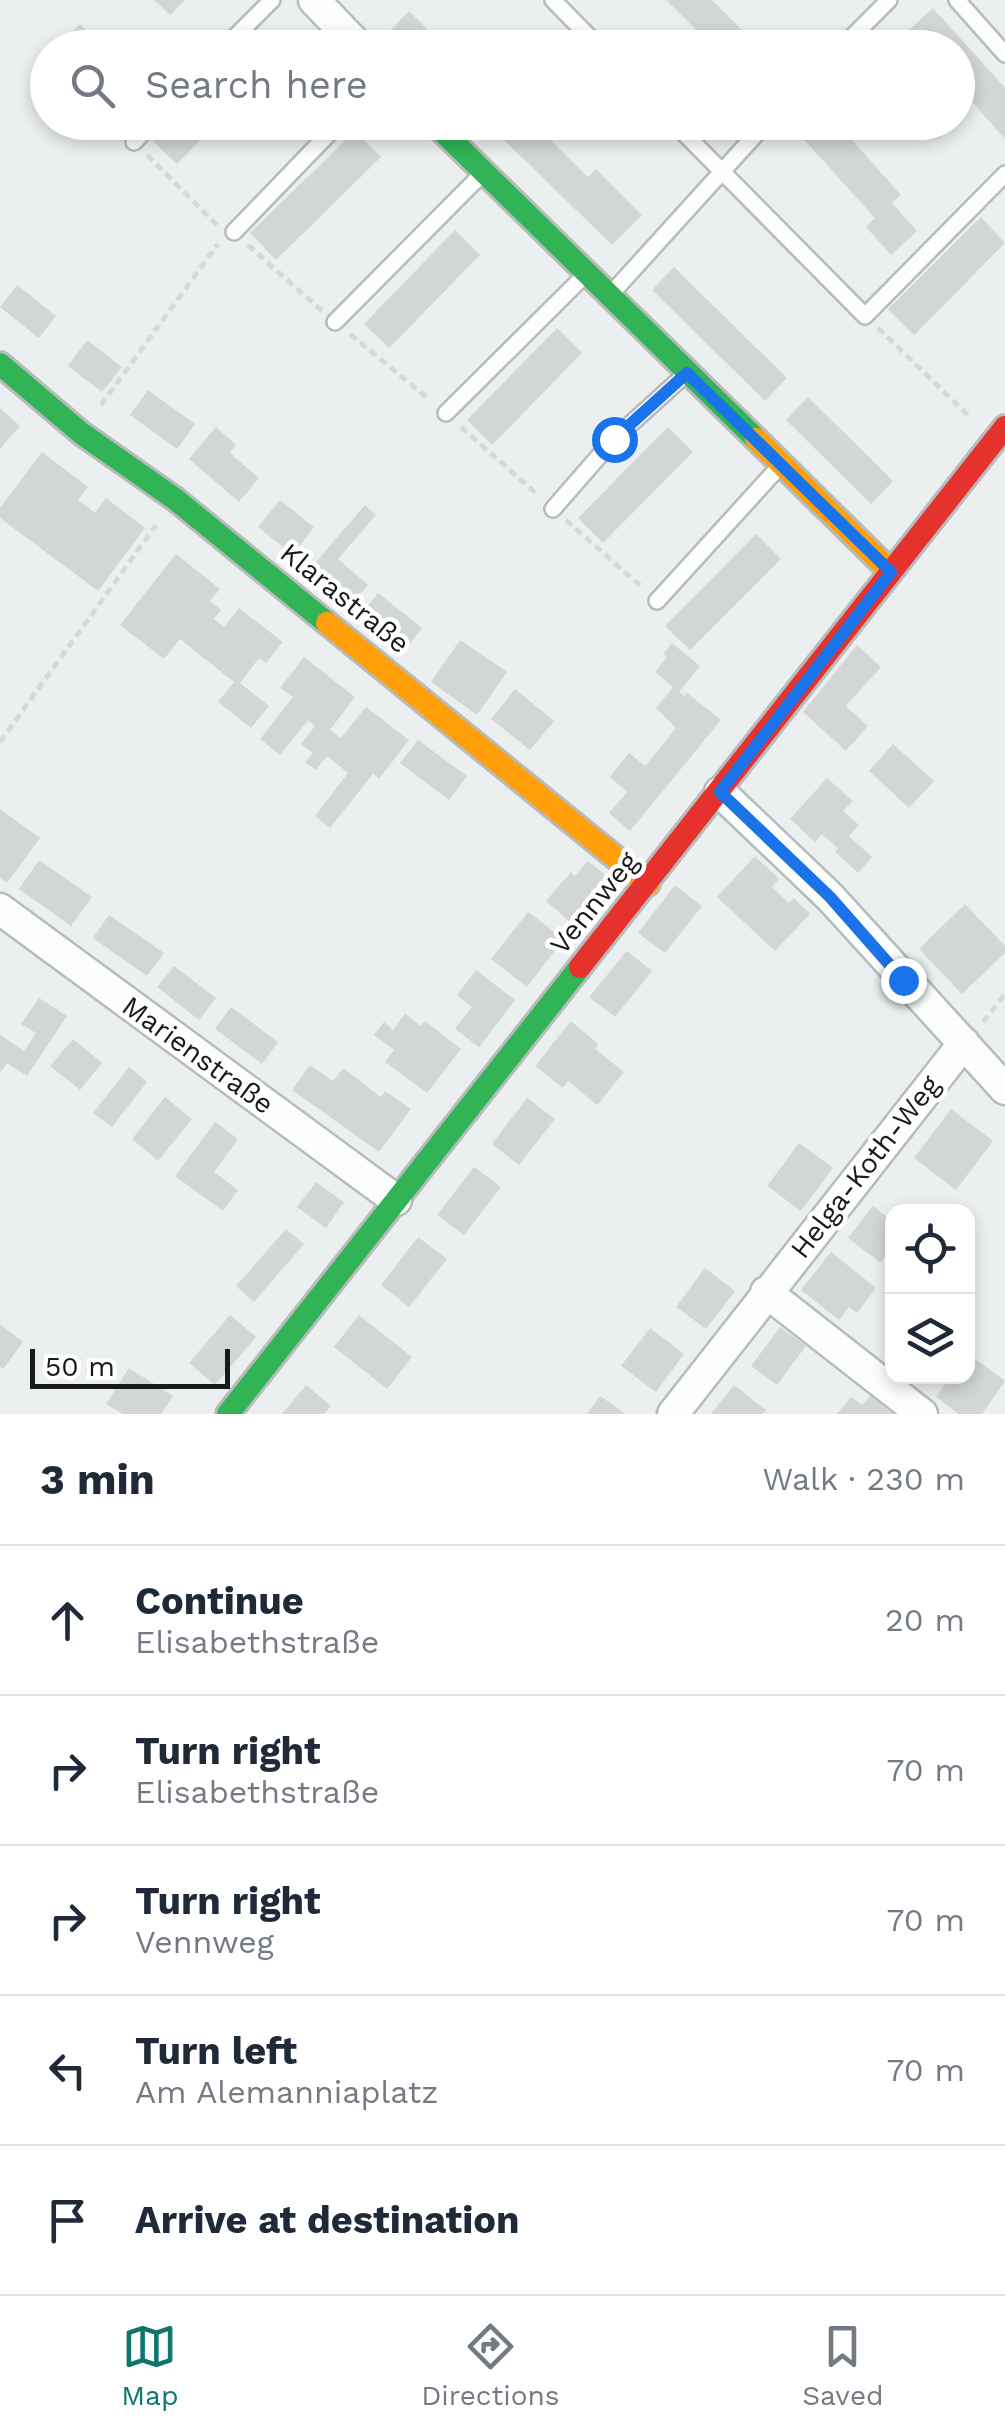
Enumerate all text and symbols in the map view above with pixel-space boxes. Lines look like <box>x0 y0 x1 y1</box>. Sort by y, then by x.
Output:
search box <box>30 30 975 140</box>
icon: search <box>65 58 120 113</box>
text: Search here <box>145 63 368 107</box>
route start <box>592 417 638 463</box>
street label: Klarastraße <box>274 536 416 660</box>
street label: Vennweg <box>543 845 645 961</box>
route end <box>881 958 927 1004</box>
street label: Marienstraße <box>116 989 280 1121</box>
street label: Helga-Koth-Weg <box>783 1069 947 1265</box>
map controls <box>885 1204 975 1384</box>
button: locate <box>885 1204 975 1294</box>
button: layers <box>885 1294 975 1384</box>
scale bar <box>30 1344 230 1388</box>
text: 50 m <box>45 1350 115 1383</box>
text: 3 min <box>40 1455 155 1504</box>
text: Walk · 230 m <box>763 1460 965 1498</box>
text: Continue <box>135 1579 304 1623</box>
icon: ahead <box>40 1593 95 1648</box>
text: 20 m <box>885 1601 965 1639</box>
text: Elisabethstraße <box>135 1623 379 1661</box>
text: Turn right <box>135 1729 321 1773</box>
icon: right <box>40 1743 95 1798</box>
text: 70 m <box>886 1751 965 1789</box>
text: Elisabethstraße <box>135 1773 379 1811</box>
text: Turn right <box>135 1879 321 1923</box>
icon: right <box>40 1893 95 1948</box>
text: 70 m <box>886 1901 965 1939</box>
text: Vennweg <box>135 1923 274 1961</box>
text: Turn left <box>135 2029 297 2073</box>
icon: left <box>40 2043 95 2098</box>
text: 70 m <box>886 2051 965 2089</box>
text: Am Alemanniaplatz <box>135 2073 438 2111</box>
icon: arrive <box>40 2193 95 2248</box>
text: Arrive at destination <box>135 2198 520 2242</box>
tab: Map <box>121 2319 179 2412</box>
tab: Directions <box>421 2319 560 2412</box>
tab: Saved <box>802 2319 884 2412</box>

